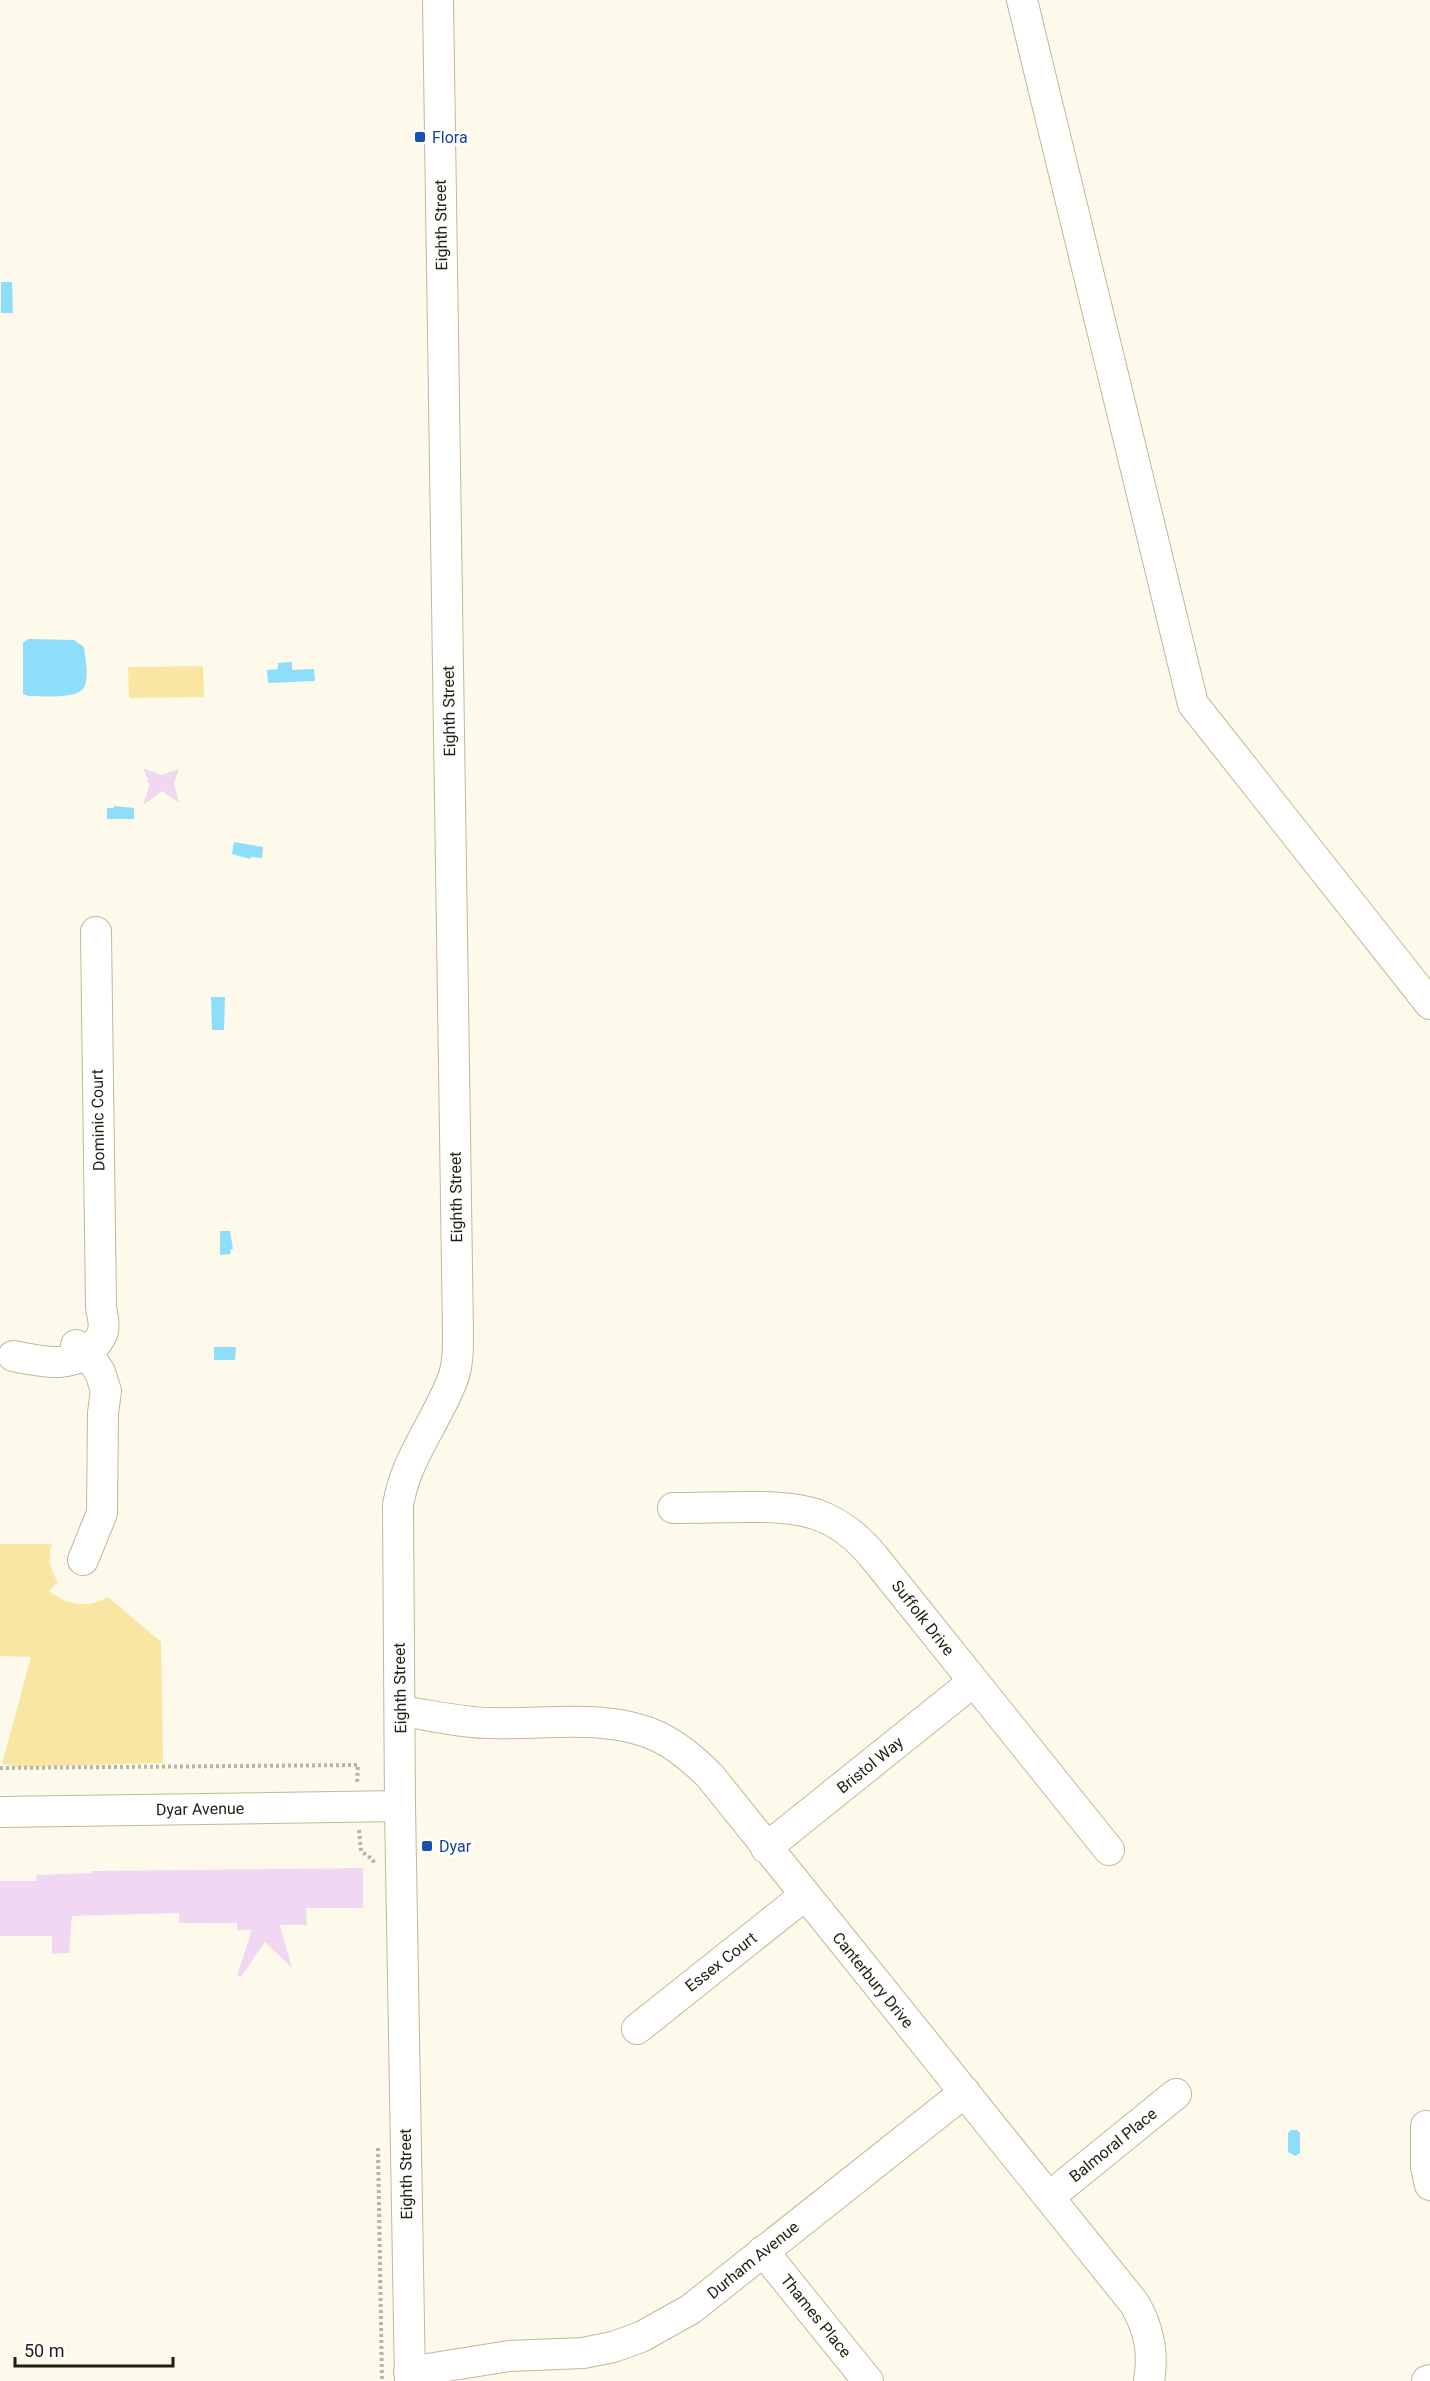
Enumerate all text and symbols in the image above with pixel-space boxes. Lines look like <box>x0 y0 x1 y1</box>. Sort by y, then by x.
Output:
place label: Flora <box>432 128 468 147</box>
marker: Flora <box>413 130 427 144</box>
street label: Eighth Street <box>431 179 451 271</box>
street label: Eighth Street <box>439 665 459 757</box>
street label: Dominic Court <box>88 1069 108 1171</box>
street label: Eighth Street <box>446 1151 466 1243</box>
street label: Suffolk Drive <box>888 1576 958 1660</box>
street label: Eighth Street <box>390 1642 410 1734</box>
street label: Bristol Way <box>833 1732 907 1797</box>
street label: Dyar Avenue <box>156 1799 244 1819</box>
place label: Dyar <box>439 1837 472 1856</box>
marker: Dyar <box>420 1839 434 1853</box>
street label: Essex Court <box>682 1928 760 1996</box>
street label: Canterbury Drive <box>829 1928 917 2032</box>
street label: Balmoral Place <box>1065 2104 1161 2186</box>
street label: Eighth Street <box>396 2128 416 2220</box>
street label: Durham Avenue <box>703 2217 803 2303</box>
street label: Thames Place <box>777 2271 855 2361</box>
scale bar <box>15 2330 172 2368</box>
text: 50 m <box>24 2340 64 2361</box>

